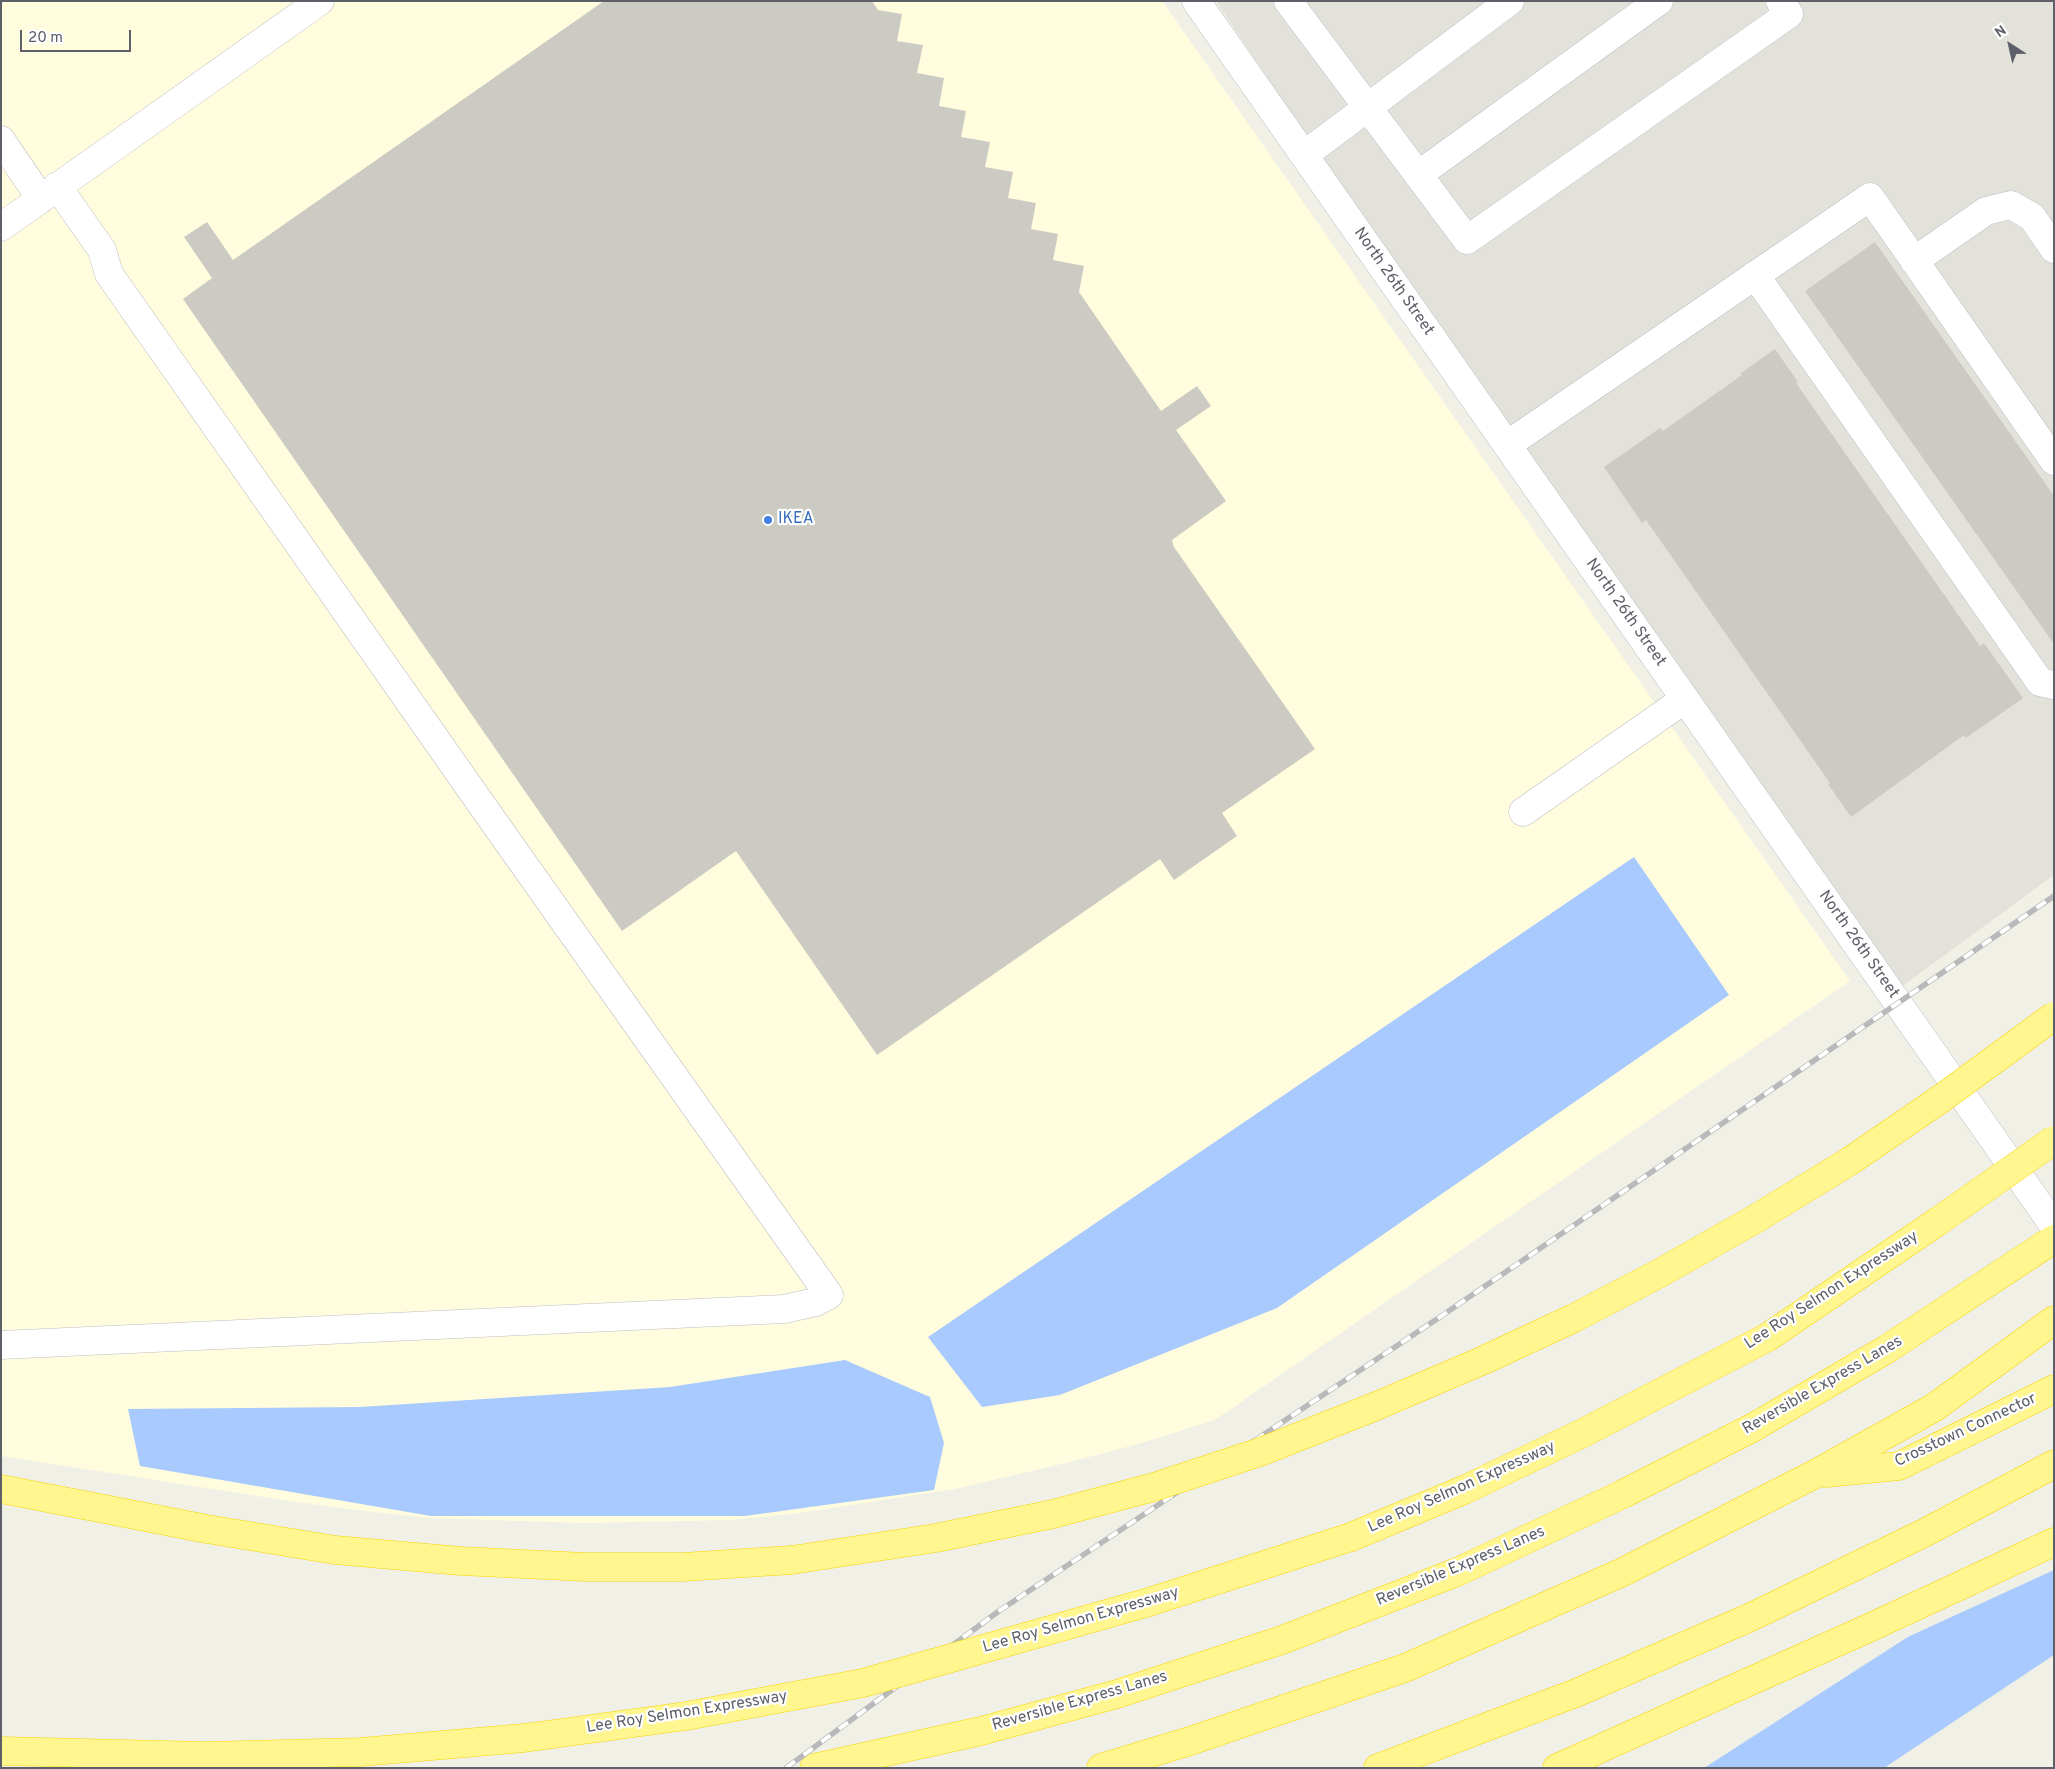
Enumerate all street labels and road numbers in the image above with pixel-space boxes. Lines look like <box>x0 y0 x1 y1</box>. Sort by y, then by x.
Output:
street label: North 26th Street <box>1349 224 1437 340</box>
street label: North 26th Street <box>1581 555 1669 671</box>
street label: North 26th Street <box>1814 887 1902 1003</box>
street label: Lee Roy Selmon Expressway <box>1742 1228 1922 1354</box>
street label: Reversible Express Lanes <box>1740 1332 1906 1440</box>
street label: Crosstown Connector <box>1892 1390 2040 1472</box>
street label: Lee Roy Selmon Expressway <box>1365 1438 1559 1538</box>
street label: Reversible Express Lanes <box>1374 1523 1548 1611</box>
street label: Lee Roy Selmon Expressway <box>981 1584 1181 1658</box>
street label: Reversible Express Lanes <box>990 1668 1170 1736</box>
street label: Lee Roy Selmon Expressway <box>585 1688 789 1738</box>

